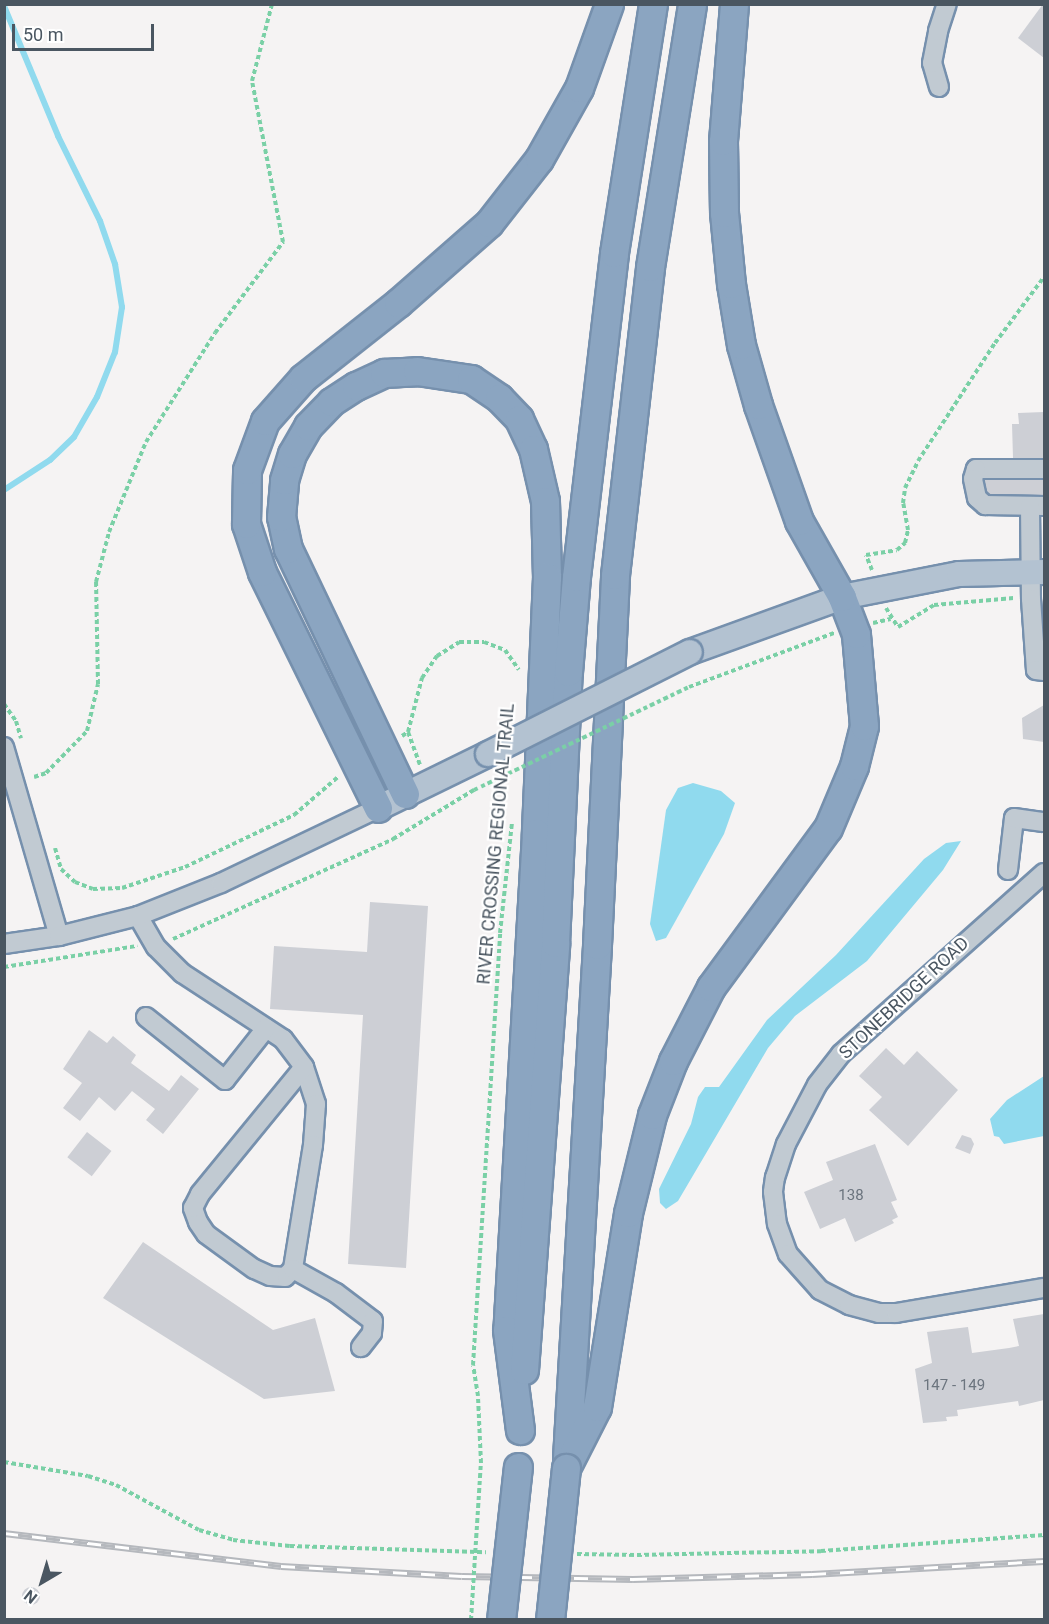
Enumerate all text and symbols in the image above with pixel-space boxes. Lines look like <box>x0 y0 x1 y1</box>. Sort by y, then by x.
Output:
scale bar <box>15 12 158 50</box>
text: 50 m <box>23 24 63 45</box>
street label: RIVER CROSSING REGIONAL TRAIL <box>473 703 519 985</box>
street label: STONEBRIDGE ROAD <box>835 932 973 1064</box>
house number: 138 <box>838 1187 864 1205</box>
house number: 147 - 149 <box>923 1377 985 1395</box>
north arrow <box>12 1552 72 1612</box>
text: N <box>20 1586 41 1608</box>

